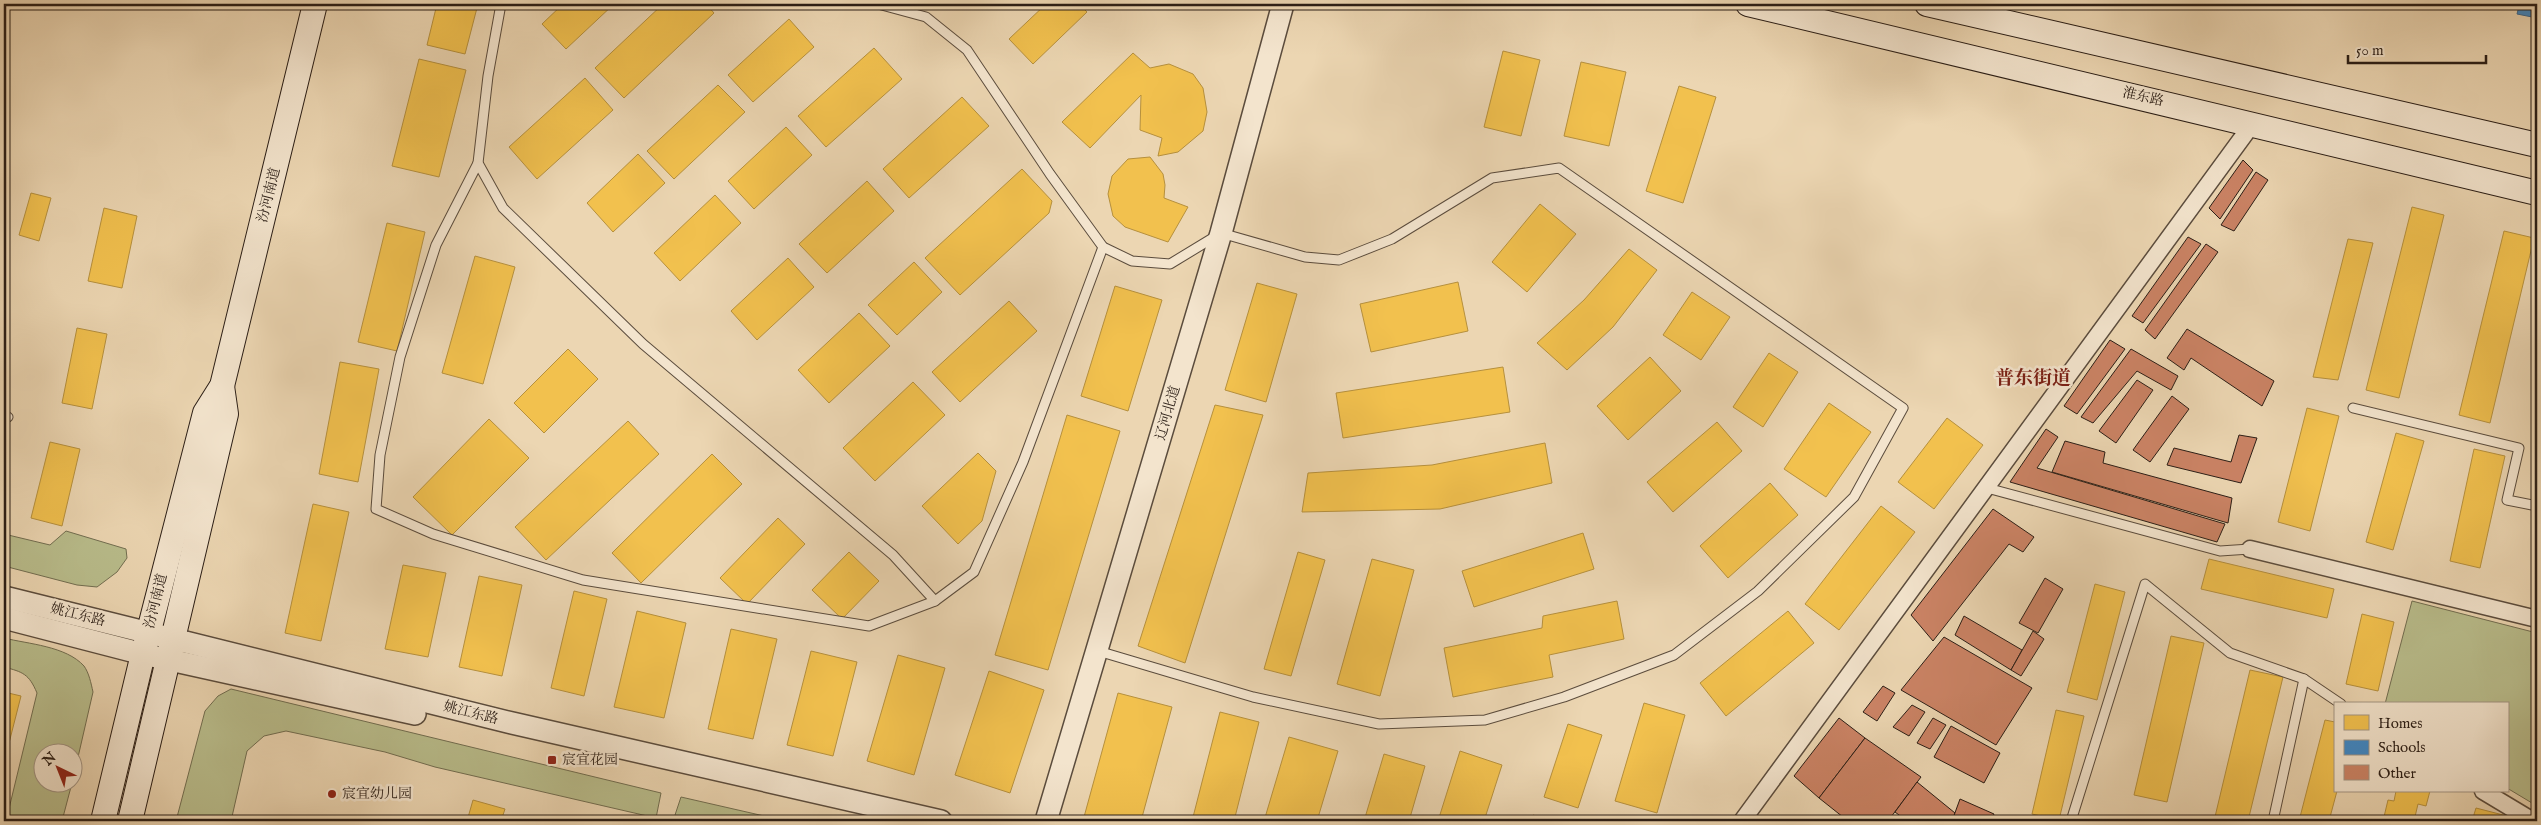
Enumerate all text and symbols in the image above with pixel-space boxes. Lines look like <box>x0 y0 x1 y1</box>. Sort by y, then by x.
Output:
scale bar <box>2348 32 2486 64</box>
text: 50 m <box>2356 41 2384 60</box>
street label: 淮东路 <box>2121 84 2165 110</box>
street label: 汾河南道 <box>253 166 285 224</box>
district label: 普东街道 <box>1995 367 2071 391</box>
street label: 辽河北道 <box>1152 384 1184 442</box>
street label: 汾河南道 <box>140 572 172 630</box>
street label: 姚江东路 <box>49 599 107 631</box>
street label: 姚江东路 <box>442 697 500 729</box>
legend <box>2334 702 2508 792</box>
text: Homes <box>2378 714 2422 733</box>
text: Schools <box>2378 738 2426 757</box>
north arrow <box>32 742 82 792</box>
text: N <box>39 749 60 771</box>
place label: 宸宜花园 <box>562 751 618 769</box>
marker: 宸宜花园 <box>546 754 558 766</box>
text: Other <box>2378 764 2416 783</box>
place label: 宸宜幼儿园 <box>342 785 412 803</box>
marker: 宸宜幼儿园 <box>326 788 338 800</box>

